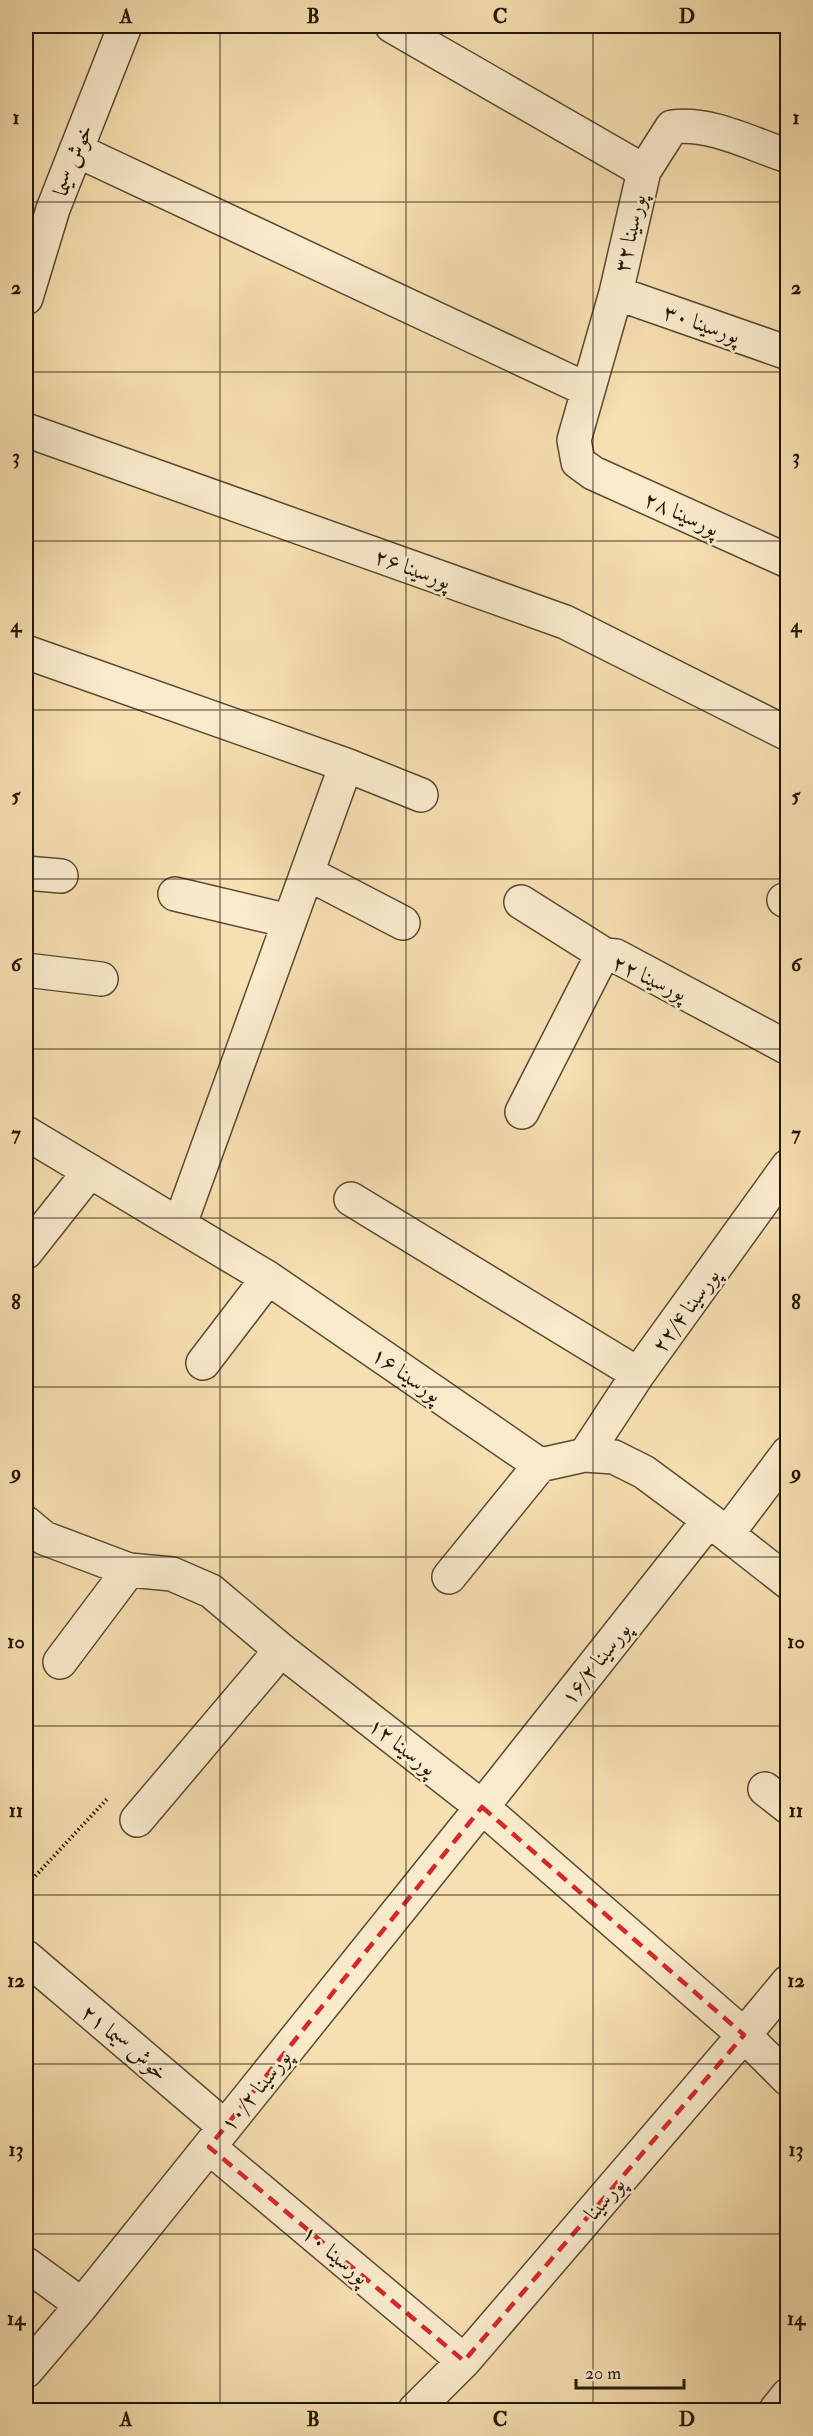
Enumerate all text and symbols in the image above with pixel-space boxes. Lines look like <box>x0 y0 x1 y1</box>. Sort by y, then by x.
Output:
text: A <box>119 4 133 29</box>
text: B <box>306 4 320 29</box>
text: C <box>493 4 507 29</box>
text: D <box>679 4 695 29</box>
text: 1 <box>12 105 20 130</box>
text: 1 <box>792 105 800 130</box>
street label: خوش سیما <box>47 121 99 200</box>
street label: پورسینا ۳۲ <box>607 190 655 275</box>
text: 2 <box>11 275 21 300</box>
text: 2 <box>791 275 801 300</box>
street label: پورسینا ۳۰ <box>659 298 745 353</box>
text: 3 <box>12 444 20 469</box>
text: 3 <box>792 444 800 469</box>
street label: پورسینا ۲۸ <box>639 485 725 545</box>
street label: پورسینا ۲۶ <box>370 542 456 598</box>
text: 4 <box>10 613 23 638</box>
text: 4 <box>790 613 803 638</box>
text: 5 <box>12 783 22 808</box>
text: 5 <box>792 783 802 808</box>
street label: پورسینا ۲۲ <box>607 948 693 1010</box>
text: 6 <box>11 952 23 977</box>
text: 6 <box>791 952 803 977</box>
text: 7 <box>11 1121 21 1146</box>
text: 7 <box>791 1121 801 1146</box>
street label: پورسینا ۲۲/۴ <box>646 1261 729 1360</box>
text: 8 <box>11 1290 21 1315</box>
text: 8 <box>791 1290 801 1315</box>
street label: پورسینا ۱۶ <box>365 1341 448 1412</box>
text: 9 <box>9 1460 21 1485</box>
text: 9 <box>789 1460 801 1485</box>
street label: پورسینا ۱۶/۲ <box>555 1615 640 1712</box>
text: 10 <box>7 1629 25 1654</box>
text: 10 <box>787 1629 805 1654</box>
street label: پورسینا ۱۲ <box>361 1711 444 1785</box>
text: 11 <box>9 1798 23 1823</box>
text: 11 <box>789 1798 803 1823</box>
text: 12 <box>7 1968 25 1993</box>
text: 12 <box>787 1968 805 1993</box>
street label: خوش سیما ۲۱ <box>75 1998 174 2087</box>
street label: پورسینا ۱۰/۲ <box>214 2042 300 2139</box>
text: 13 <box>9 2137 23 2162</box>
text: 13 <box>789 2137 803 2162</box>
street label: پورسینا <box>578 2170 634 2228</box>
street label: پورسینا ۱۰ <box>295 2219 376 2294</box>
text: 14 <box>7 2306 26 2331</box>
text: 14 <box>787 2306 806 2331</box>
scale bar <box>576 2352 684 2390</box>
text: 20 m <box>585 2362 621 2385</box>
text: A <box>119 2407 133 2432</box>
text: B <box>306 2407 320 2432</box>
text: C <box>493 2407 507 2432</box>
text: D <box>679 2407 695 2432</box>

